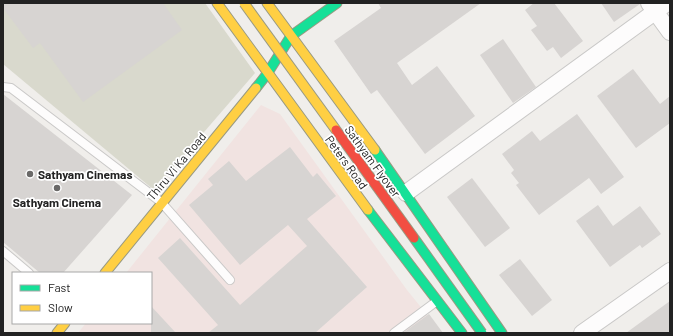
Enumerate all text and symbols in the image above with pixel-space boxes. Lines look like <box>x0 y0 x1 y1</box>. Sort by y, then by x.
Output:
street label: Sathyam Flyover <box>342 122 404 200</box>
street label: Thiru Vi Ka Road <box>143 129 209 203</box>
street label: Peters Road <box>323 132 371 192</box>
place label: Sathyam Cinemas <box>38 167 132 181</box>
marker: Sathyam Cinemas <box>25 169 35 179</box>
marker: Sathyam Cinema <box>52 183 62 193</box>
place label: Sathyam Cinema <box>13 195 101 209</box>
legend <box>12 272 152 324</box>
text: Fast <box>48 280 71 294</box>
text: Slow <box>48 300 73 314</box>

